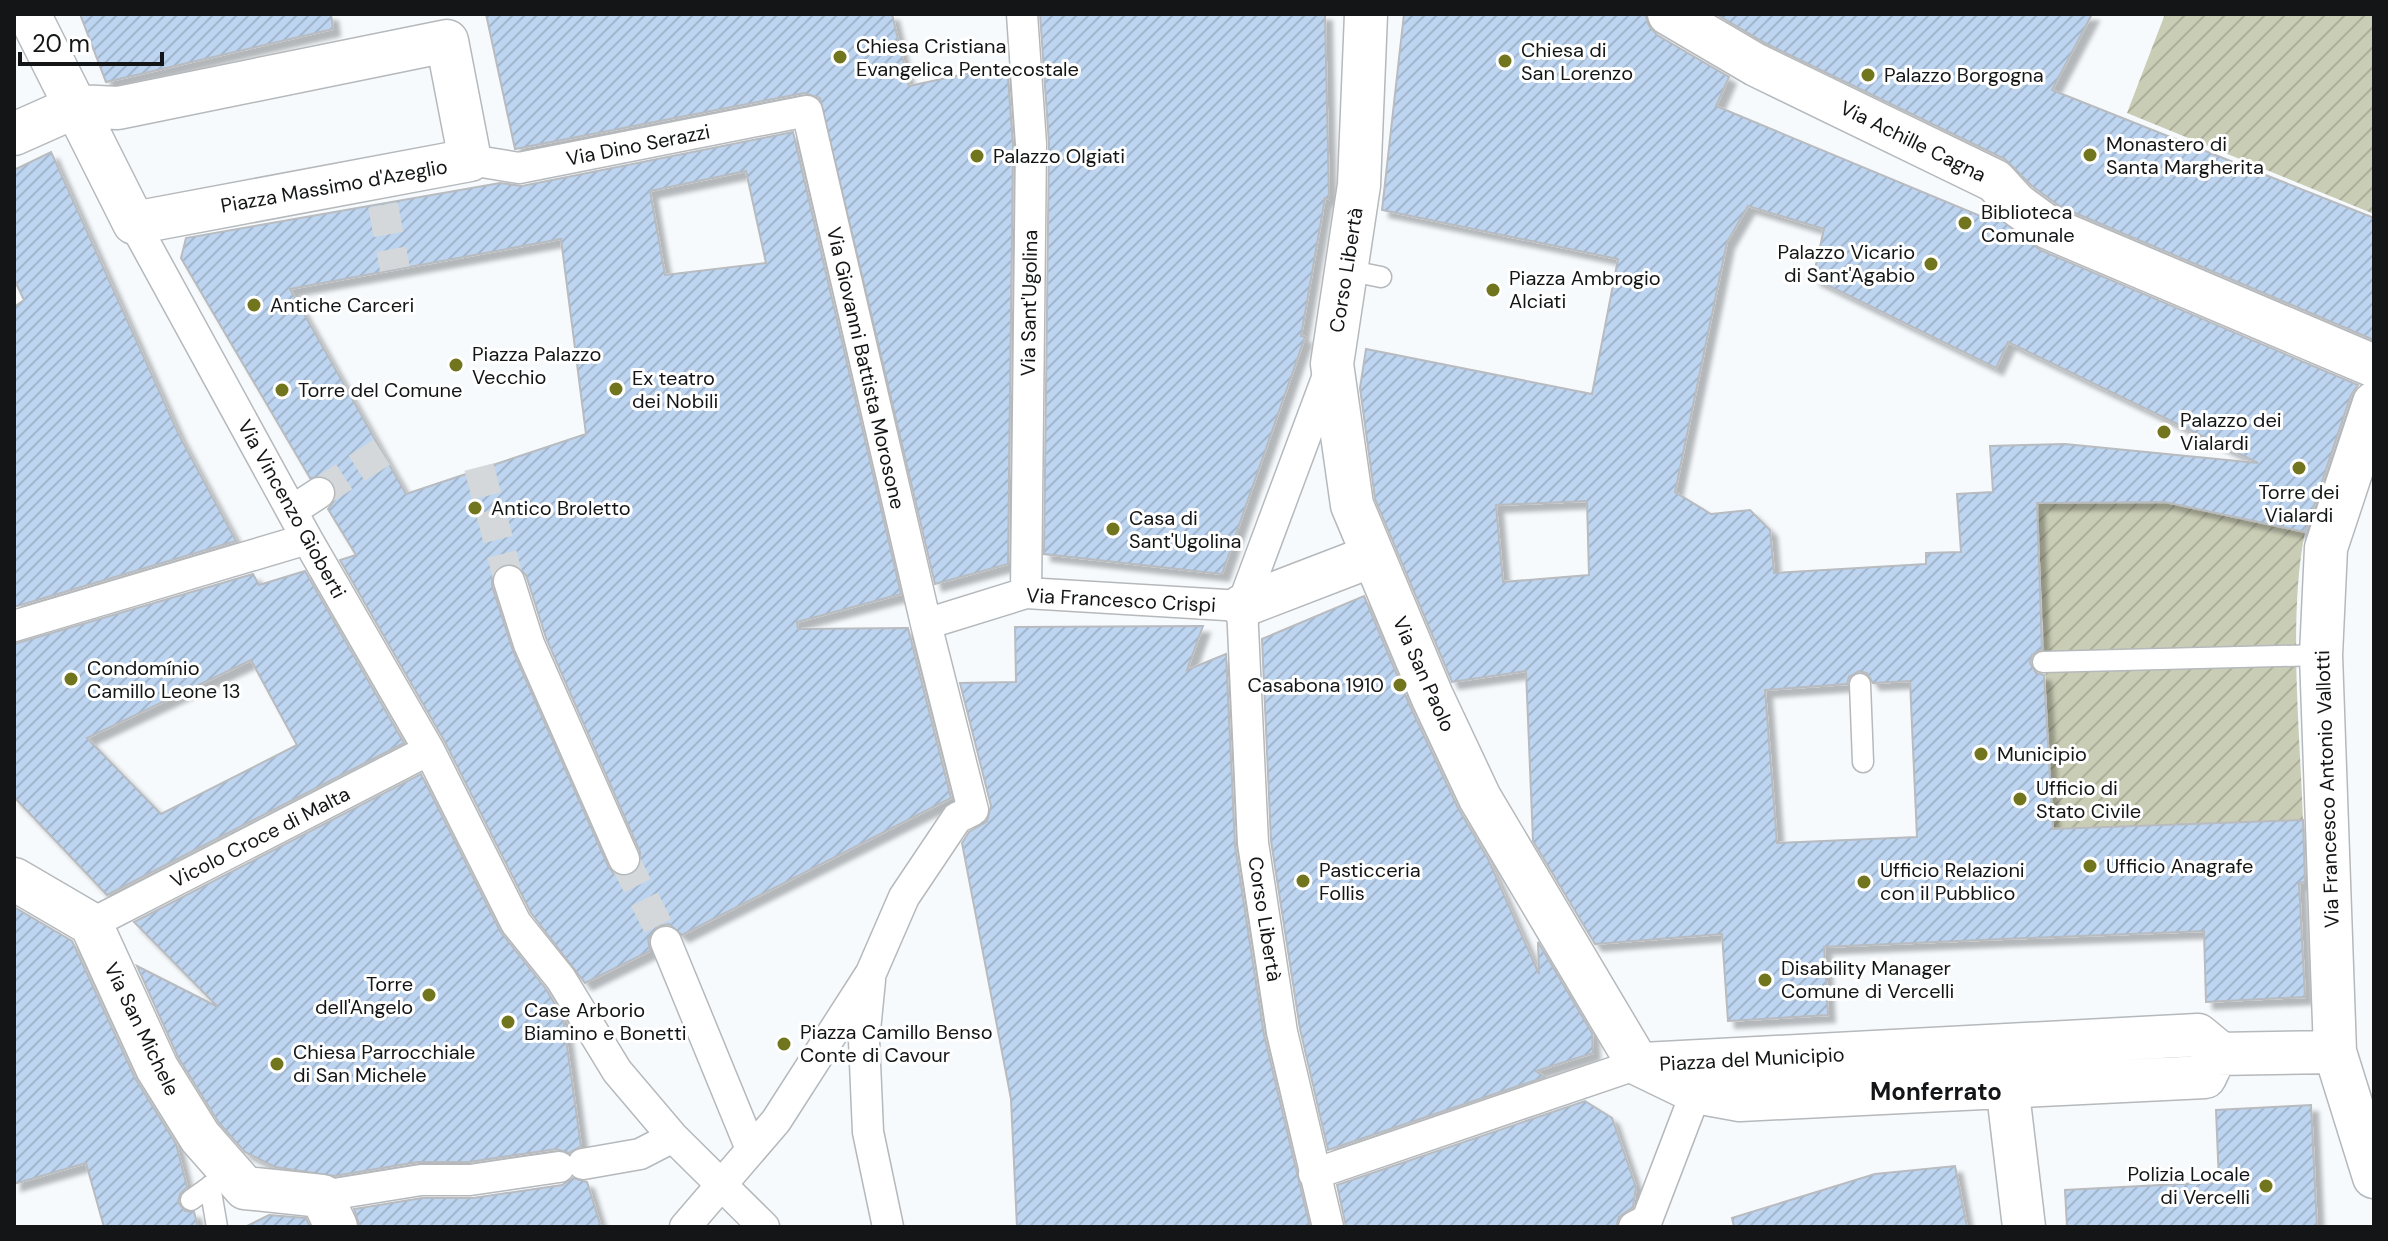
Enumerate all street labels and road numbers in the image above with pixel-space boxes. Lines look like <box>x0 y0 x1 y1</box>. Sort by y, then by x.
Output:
street label: Via Achille Cagna <box>1836 94 1990 188</box>
street label: Via Dino Serazzi <box>564 118 712 172</box>
street label: Piazza Massimo d'Azeglio <box>219 153 449 219</box>
street label: Corso Libertà <box>1323 206 1369 334</box>
street label: Via Giovanni Battista Morosone <box>821 224 911 512</box>
street label: Via Sant'Ugolina <box>1015 229 1043 377</box>
street label: Via Vincenzo Gioberti <box>232 415 352 603</box>
street label: Via Francesco Crispi <box>1025 582 1217 618</box>
street label: Via San Paolo <box>1387 612 1461 736</box>
street label: Via Francesco Antonio Vallotti <box>2309 650 2345 928</box>
street label: Vicolo Croce di Malta <box>166 780 354 894</box>
street label: Corso Libertà <box>1242 855 1288 983</box>
street label: Via San Michele <box>98 958 186 1100</box>
street label: Piazza del Municipio <box>1659 1041 1845 1077</box>

